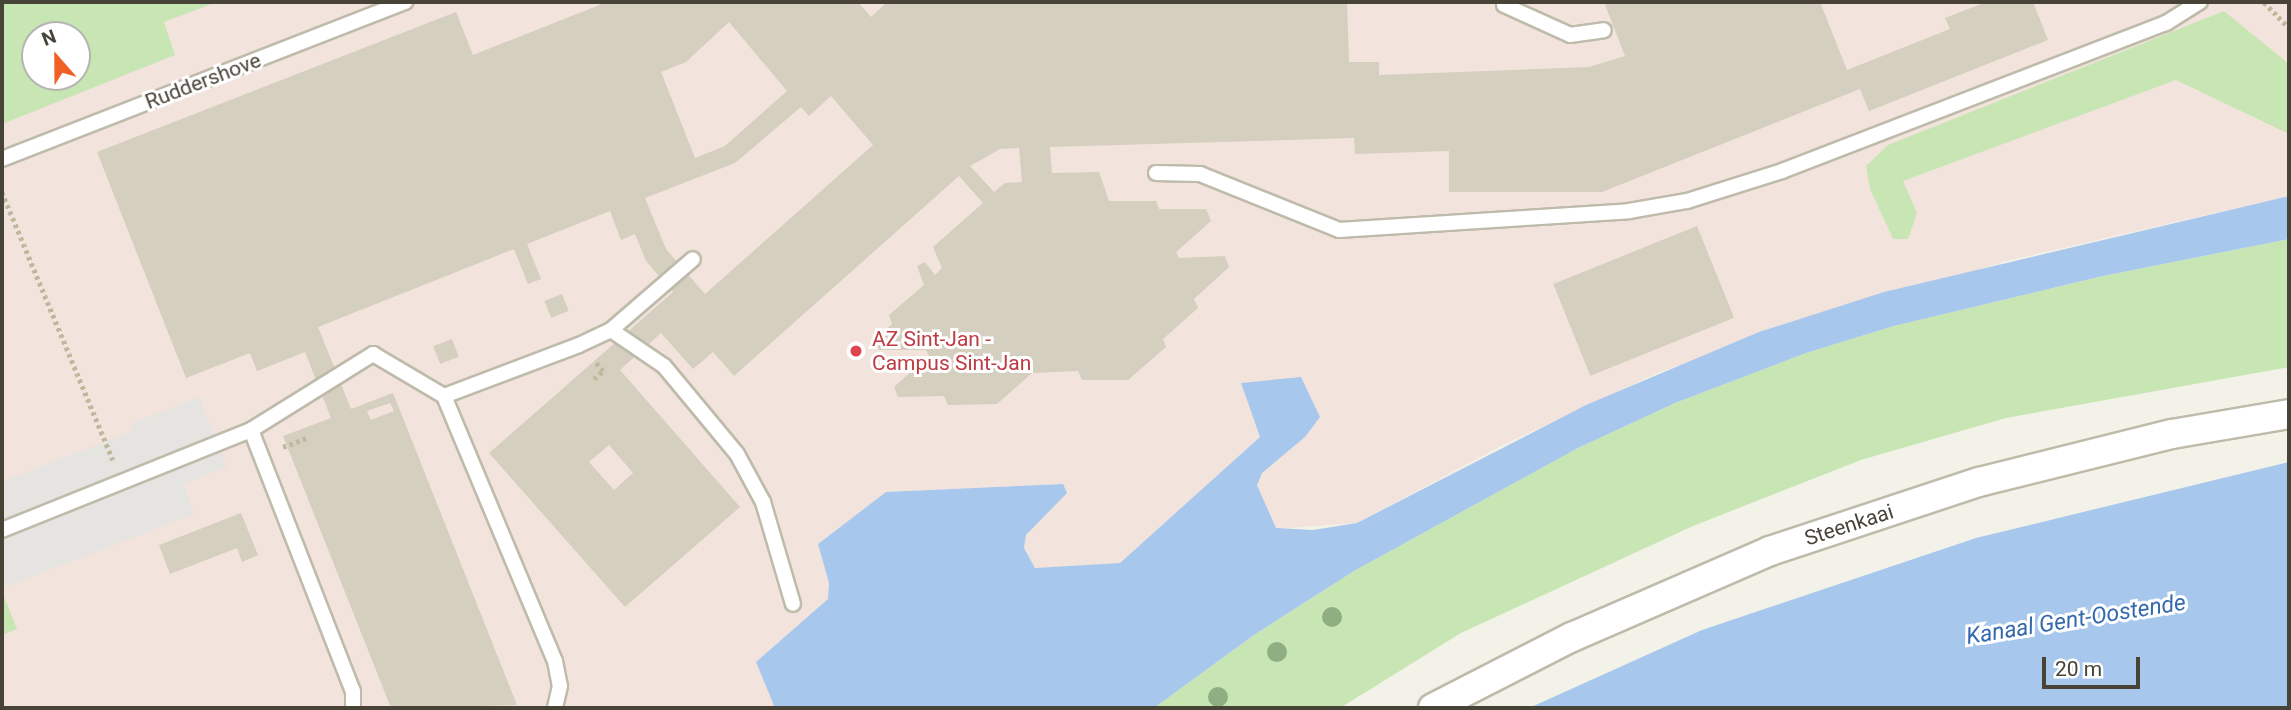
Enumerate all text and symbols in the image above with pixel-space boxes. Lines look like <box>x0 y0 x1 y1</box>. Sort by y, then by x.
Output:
north arrow <box>21 21 91 91</box>
text: N <box>39 25 59 51</box>
street label: Ruddershove <box>142 47 264 115</box>
place label: AZ Sint-Jan - Campus Sint-Jan <box>872 326 1031 376</box>
marker: AZ Sint-Jan - Campus Sint-Jan <box>846 341 866 361</box>
street label: Steenkaai <box>1801 499 1897 551</box>
water label: Kanaal Gent-Oostende <box>1964 589 2188 651</box>
scale bar <box>2046 644 2144 688</box>
text: 20 m <box>2055 657 2102 681</box>

